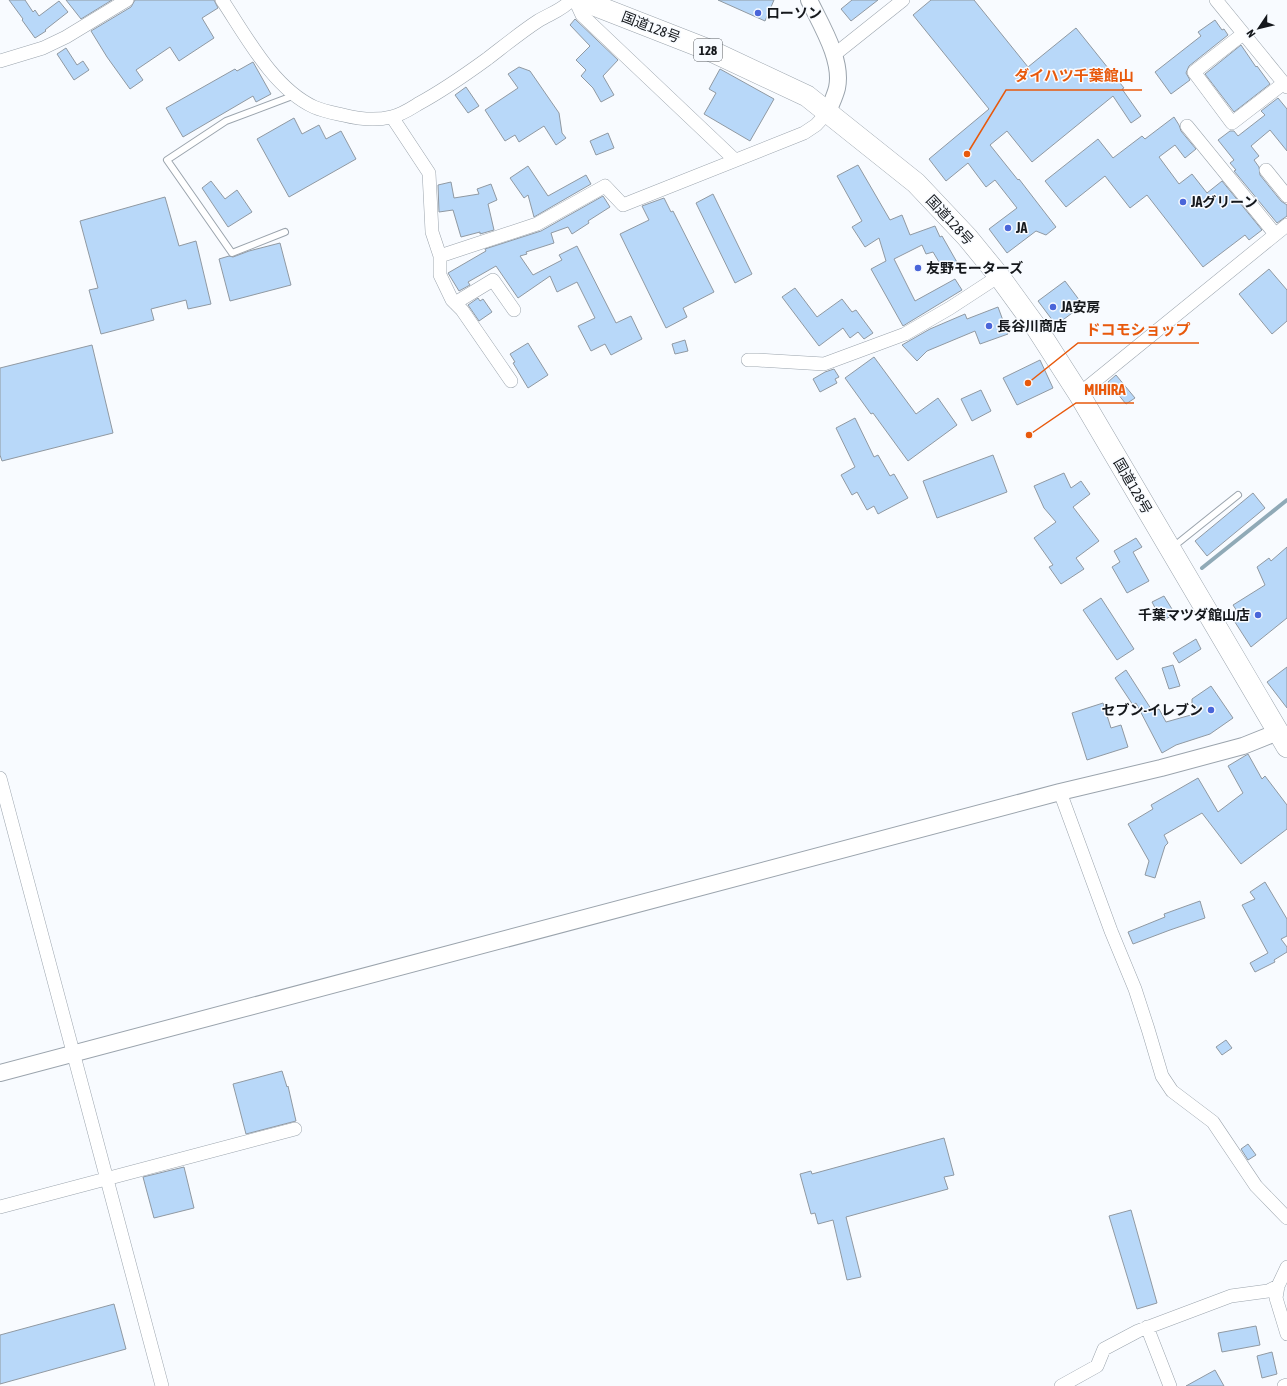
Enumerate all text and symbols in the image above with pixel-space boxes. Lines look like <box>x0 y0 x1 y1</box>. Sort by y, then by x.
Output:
place label: ローソン <box>766 5 822 21</box>
street label: 国道128号 <box>619 8 683 46</box>
marker: ローソン <box>753 8 763 18</box>
north arrow <box>1239 8 1279 48</box>
text: N <box>1244 28 1258 40</box>
road number: 128 <box>694 39 722 61</box>
callout: ダイハツ千葉館山 <box>1006 63 1142 90</box>
text: ダイハツ千葉館山 <box>1014 67 1134 84</box>
street label: 国道128号 <box>923 192 977 248</box>
place label: JAグリーン <box>1190 194 1258 210</box>
marker: JAグリーン <box>1178 197 1188 207</box>
place label: JA <box>1015 220 1027 236</box>
marker: JA <box>1003 223 1013 233</box>
place label: 友野モーターズ <box>926 260 1023 276</box>
marker: 友野モーターズ <box>913 263 923 273</box>
place label: JA安房 <box>1060 299 1100 315</box>
marker: JA安房 <box>1048 302 1058 312</box>
callout: ドコモショップ <box>1078 316 1199 343</box>
place label: 長谷川商店 <box>997 318 1067 334</box>
marker: 長谷川商店 <box>984 321 994 331</box>
text: ドコモショップ <box>1085 321 1191 338</box>
callout: MIHIRA <box>1076 376 1134 403</box>
text: MIHIRA <box>1084 381 1126 398</box>
street label: 国道128号 <box>1111 455 1155 517</box>
place label: 千葉マツダ館山店 <box>1138 607 1250 623</box>
marker: 千葉マツダ館山店 <box>1253 610 1263 620</box>
place label: セブン-イレブン <box>1102 702 1203 718</box>
marker: セブン-イレブン <box>1206 705 1216 715</box>

